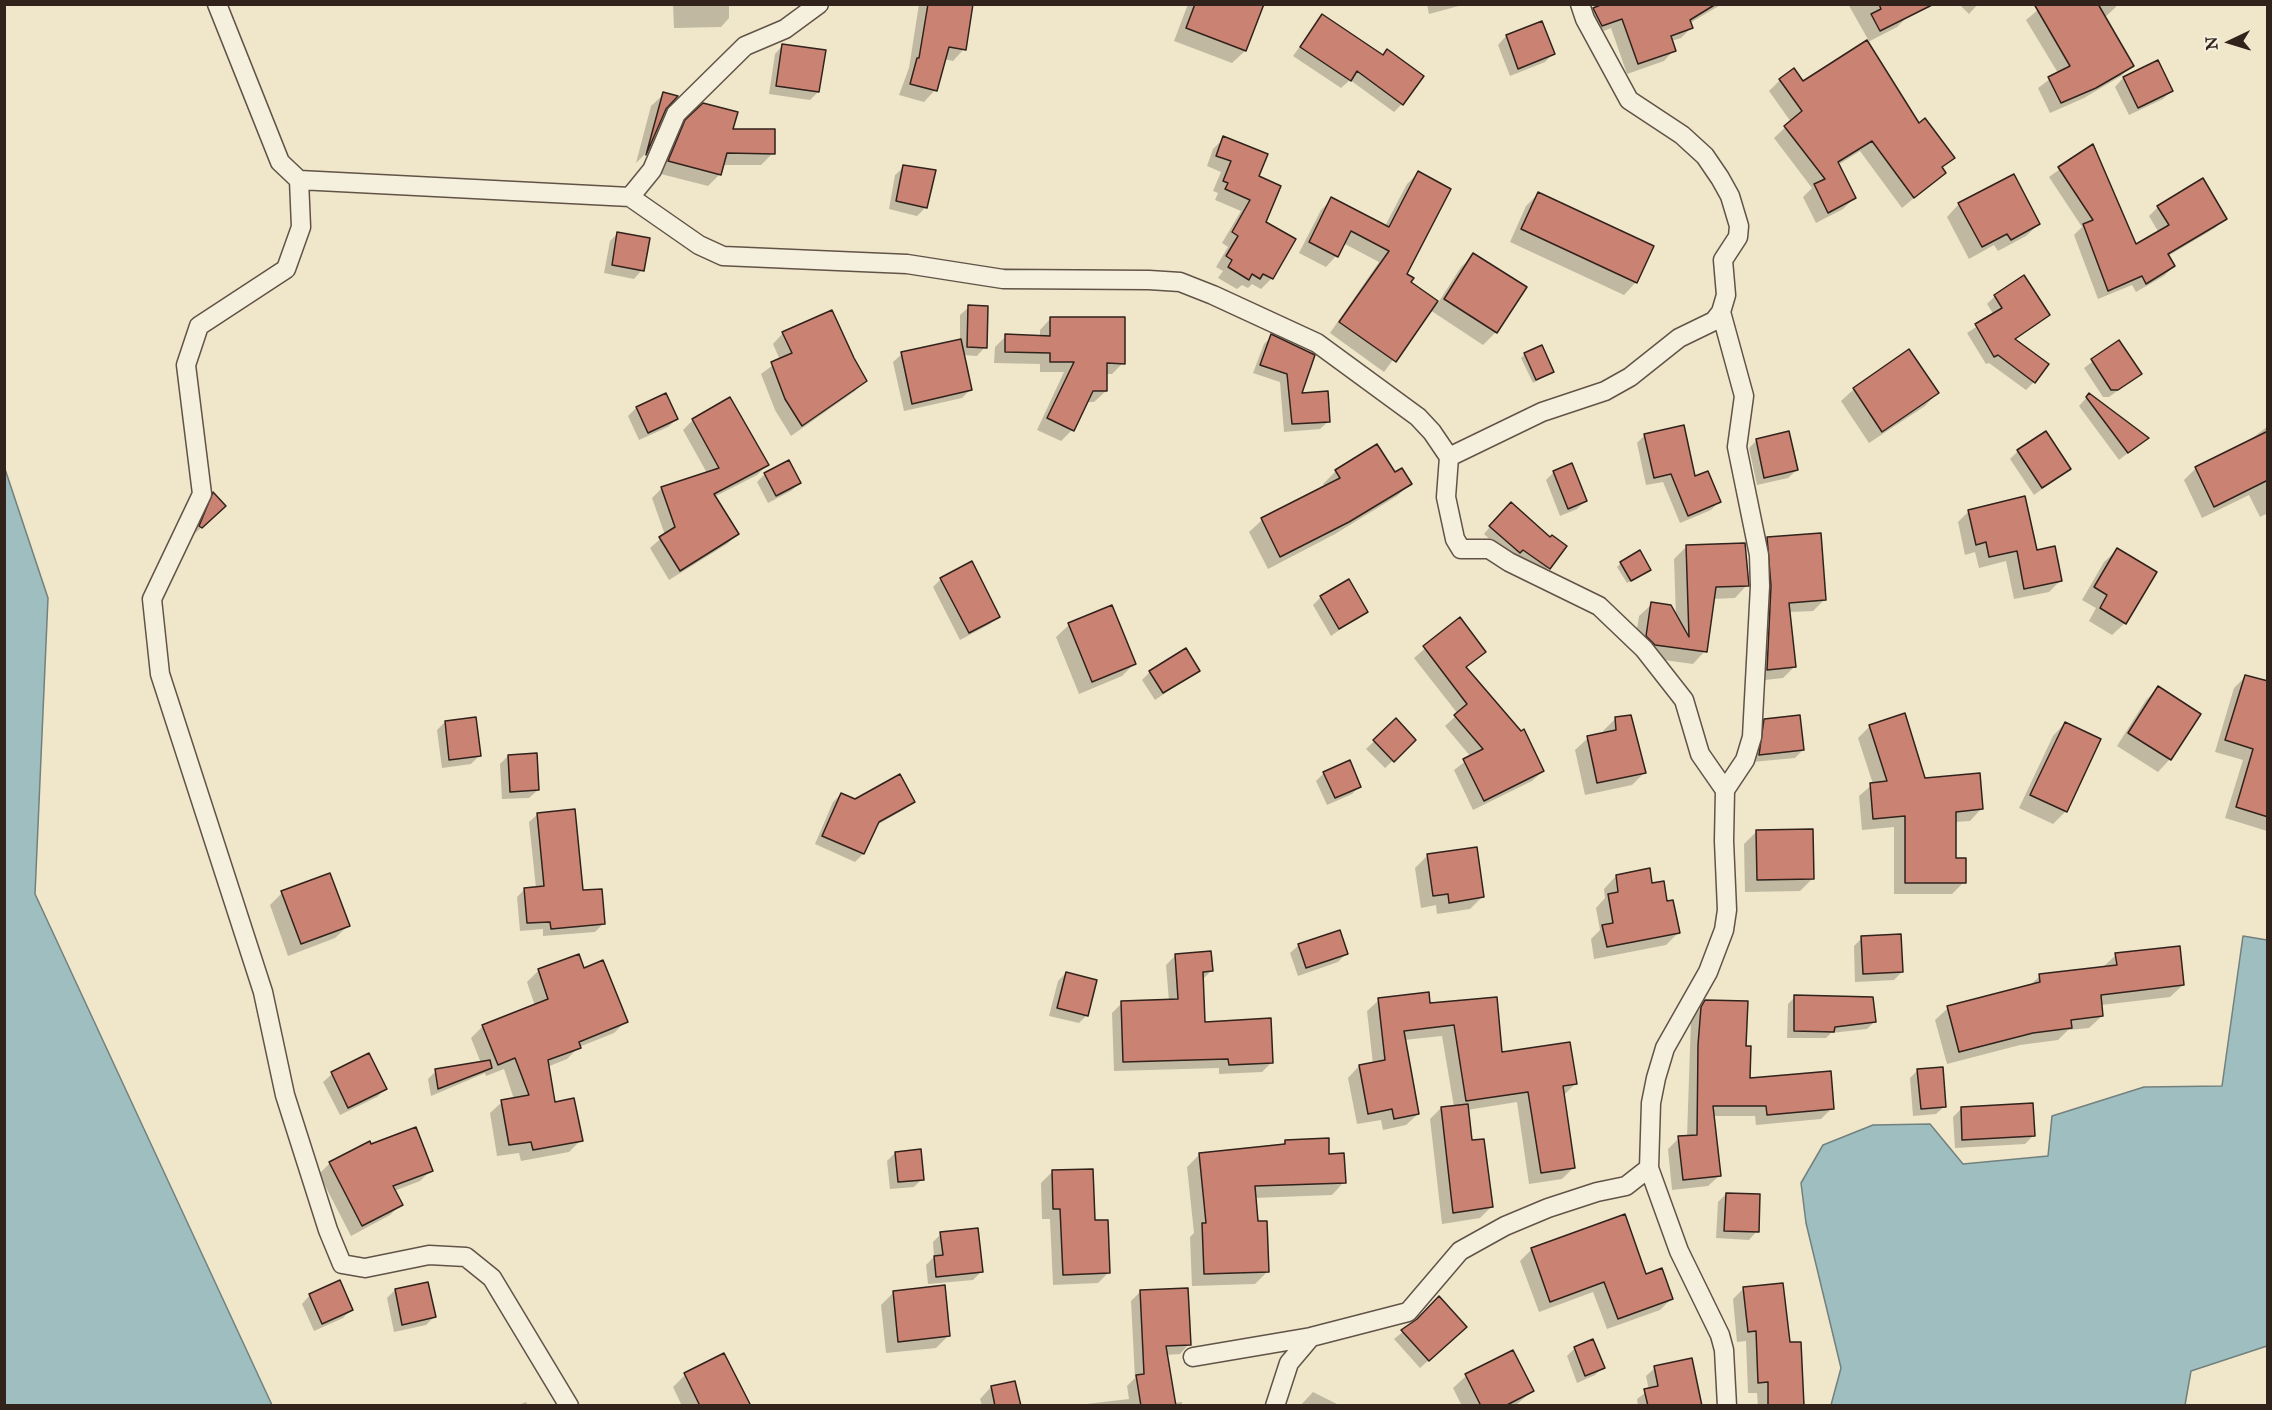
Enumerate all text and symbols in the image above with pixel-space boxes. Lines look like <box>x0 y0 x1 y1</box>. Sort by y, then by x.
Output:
north arrow <box>2200 12 2260 72</box>
text: N <box>2202 36 2221 51</box>

